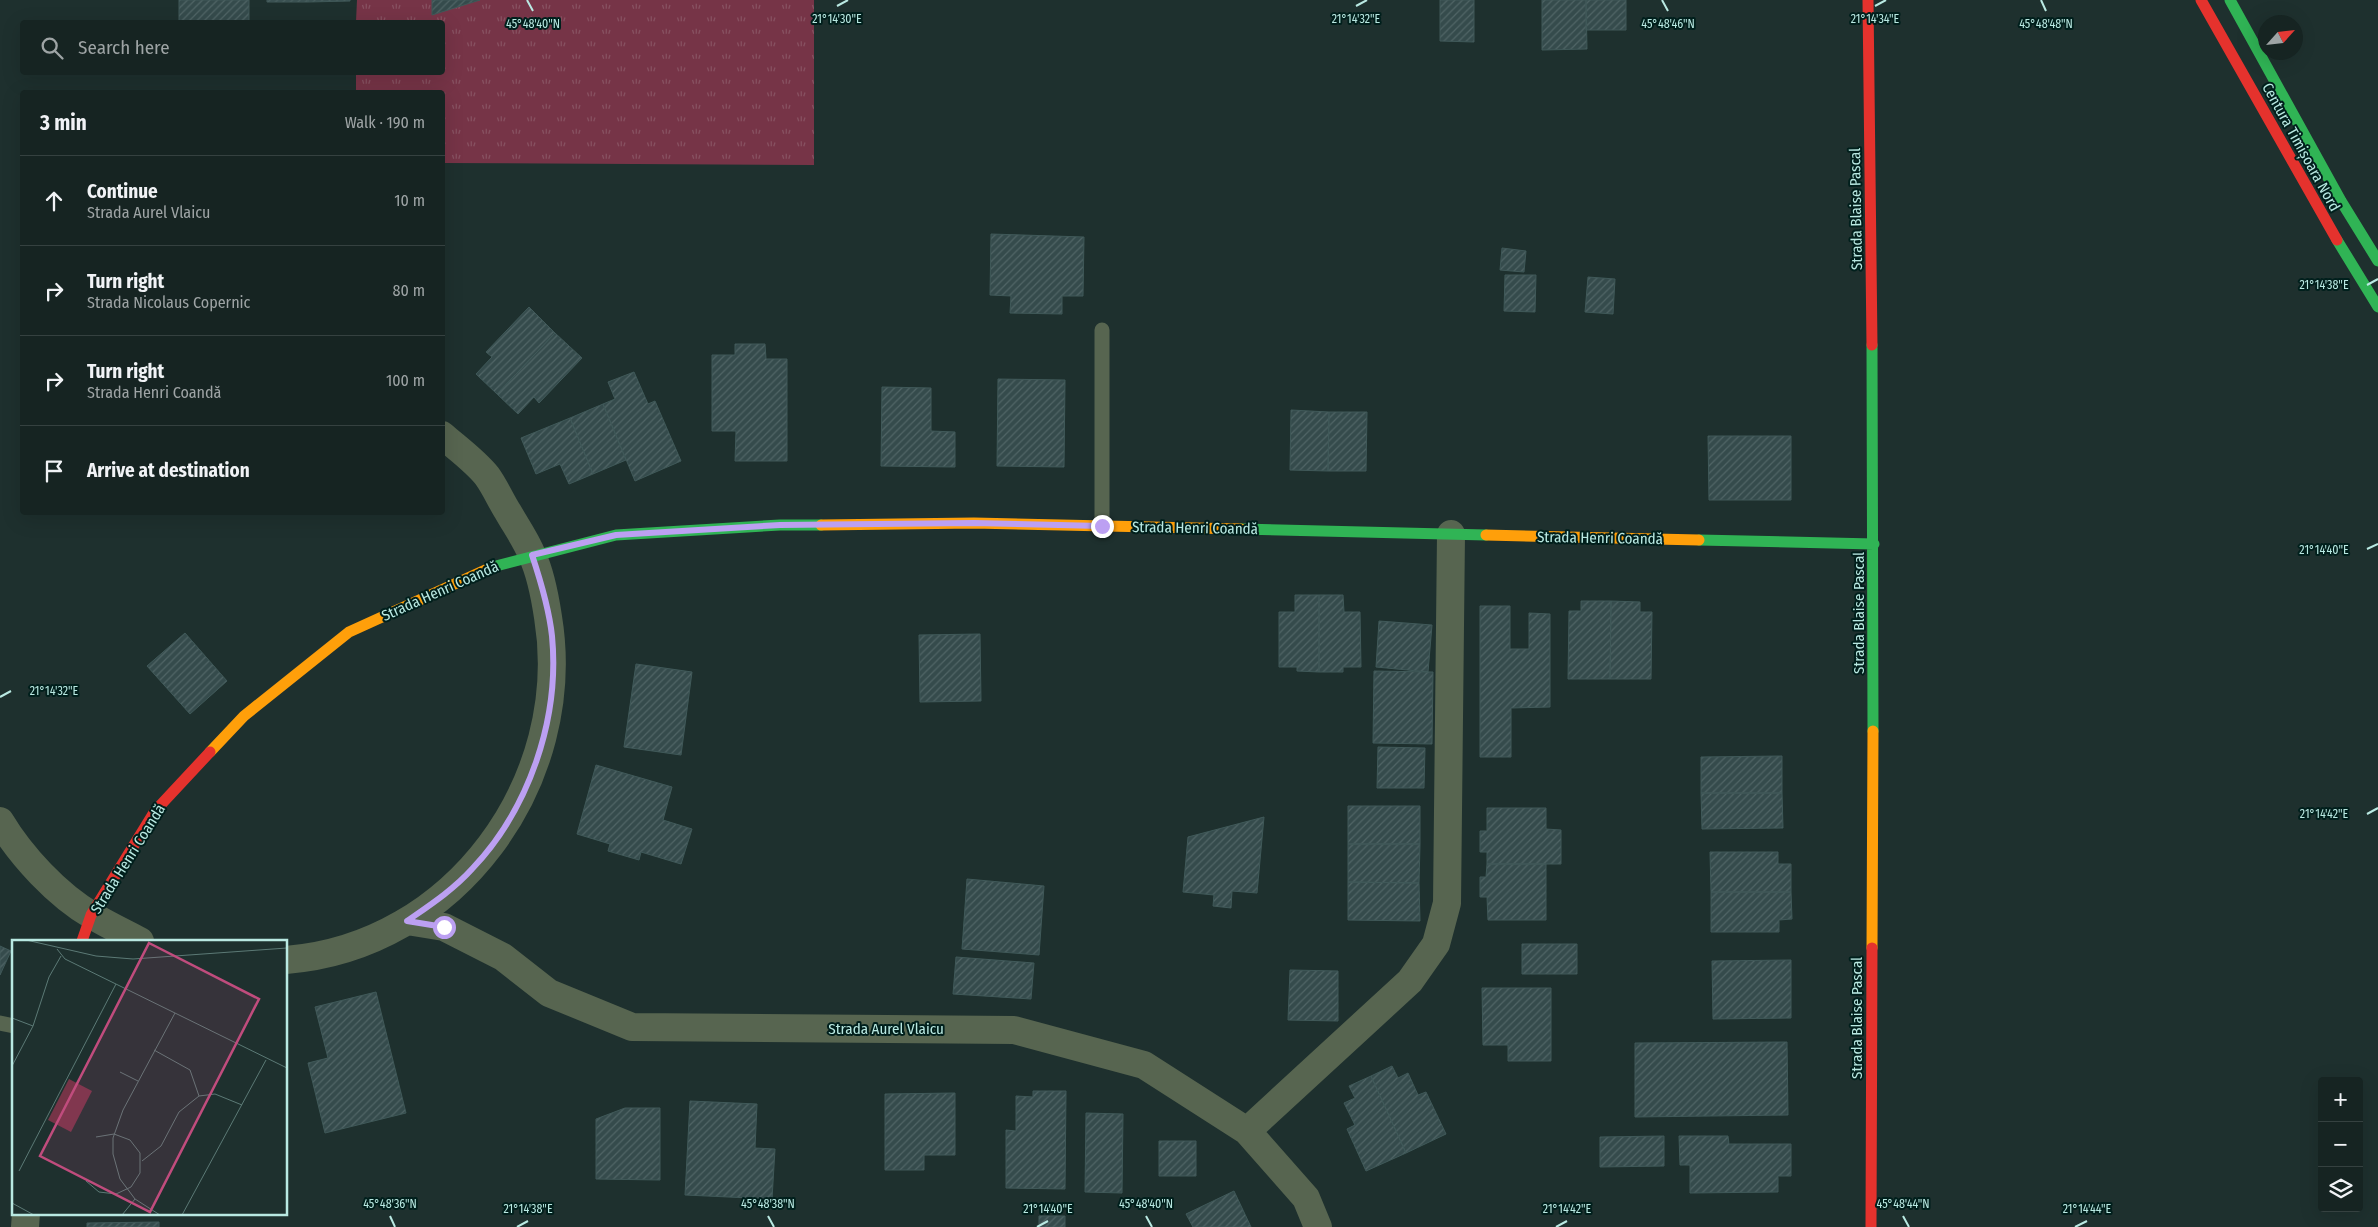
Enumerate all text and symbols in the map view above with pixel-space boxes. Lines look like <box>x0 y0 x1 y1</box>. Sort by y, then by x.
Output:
text: 21°14'30"E <box>812 12 862 26</box>
text: 21°14'32"E <box>1332 12 1381 26</box>
text: 21°14'34"E <box>1851 12 1900 26</box>
north arrow <box>2258 15 2303 60</box>
text: 45°48'40"N <box>506 17 560 31</box>
text: 45°48'46"N <box>1641 17 1695 31</box>
text: 45°48'48"N <box>2019 17 2073 31</box>
search box <box>20 20 445 75</box>
icon: search <box>38 34 66 62</box>
text: Search here <box>78 36 170 59</box>
street label: Centura Timișoara Nord <box>2257 80 2344 215</box>
text: 3 min <box>40 110 87 136</box>
text: Walk · 190 m <box>345 113 425 132</box>
street label: Strada Blaise Pascal <box>1846 148 1866 270</box>
text: Continue <box>87 180 158 203</box>
icon: ahead <box>40 187 68 215</box>
text: 10 m <box>394 191 425 210</box>
text: Strada Aurel Vlaicu <box>87 203 210 222</box>
text: Turn right <box>87 270 164 293</box>
icon: right <box>40 277 68 305</box>
text: 21°14'38"E <box>2299 278 2349 292</box>
text: 80 m <box>393 281 425 300</box>
text: Strada Nicolaus Copernic <box>87 293 250 312</box>
text: Turn right <box>87 360 164 383</box>
icon: right <box>40 367 68 395</box>
text: 100 m <box>386 371 425 390</box>
text: Strada Henri Coandă <box>87 383 221 402</box>
icon: arrive <box>40 457 68 485</box>
text: Arrive at destination <box>87 459 250 482</box>
route end <box>1091 515 1114 538</box>
street label: Strada Henri Coandă <box>1132 518 1258 538</box>
street label: Strada Henri Coandă <box>1537 528 1663 548</box>
text: 21°14'40"E <box>2299 543 2349 557</box>
street label: Strada Blaise Pascal <box>1850 552 1868 674</box>
street label: Strada Henri Coandă <box>379 557 501 625</box>
text: 21°14'32"E <box>30 684 79 698</box>
street label: Strada Henri Coandă <box>87 801 169 917</box>
text: 21°14'42"E <box>2300 807 2349 821</box>
route start <box>433 916 456 939</box>
inset map <box>12 940 288 1214</box>
street label: Strada Blaise Pascal <box>1848 957 1866 1079</box>
street label: Strada Aurel Vlaicu <box>828 1020 944 1038</box>
map controls <box>2318 1077 2363 1212</box>
button: + <box>2318 1077 2363 1122</box>
button: − <box>2318 1122 2363 1167</box>
button: layers <box>2318 1167 2363 1212</box>
text: 45°48'36"N <box>363 1197 417 1211</box>
text: 45°48'38"N <box>741 1197 795 1211</box>
text: 45°48'40"N <box>1119 1197 1173 1211</box>
text: 45°48'44"N <box>1876 1197 1930 1211</box>
text: 21°14'38"E <box>503 1202 553 1216</box>
text: 21°14'40"E <box>1023 1202 1073 1216</box>
text: 21°14'42"E <box>1543 1202 1592 1216</box>
text: 21°14'44"E <box>2063 1202 2112 1216</box>

